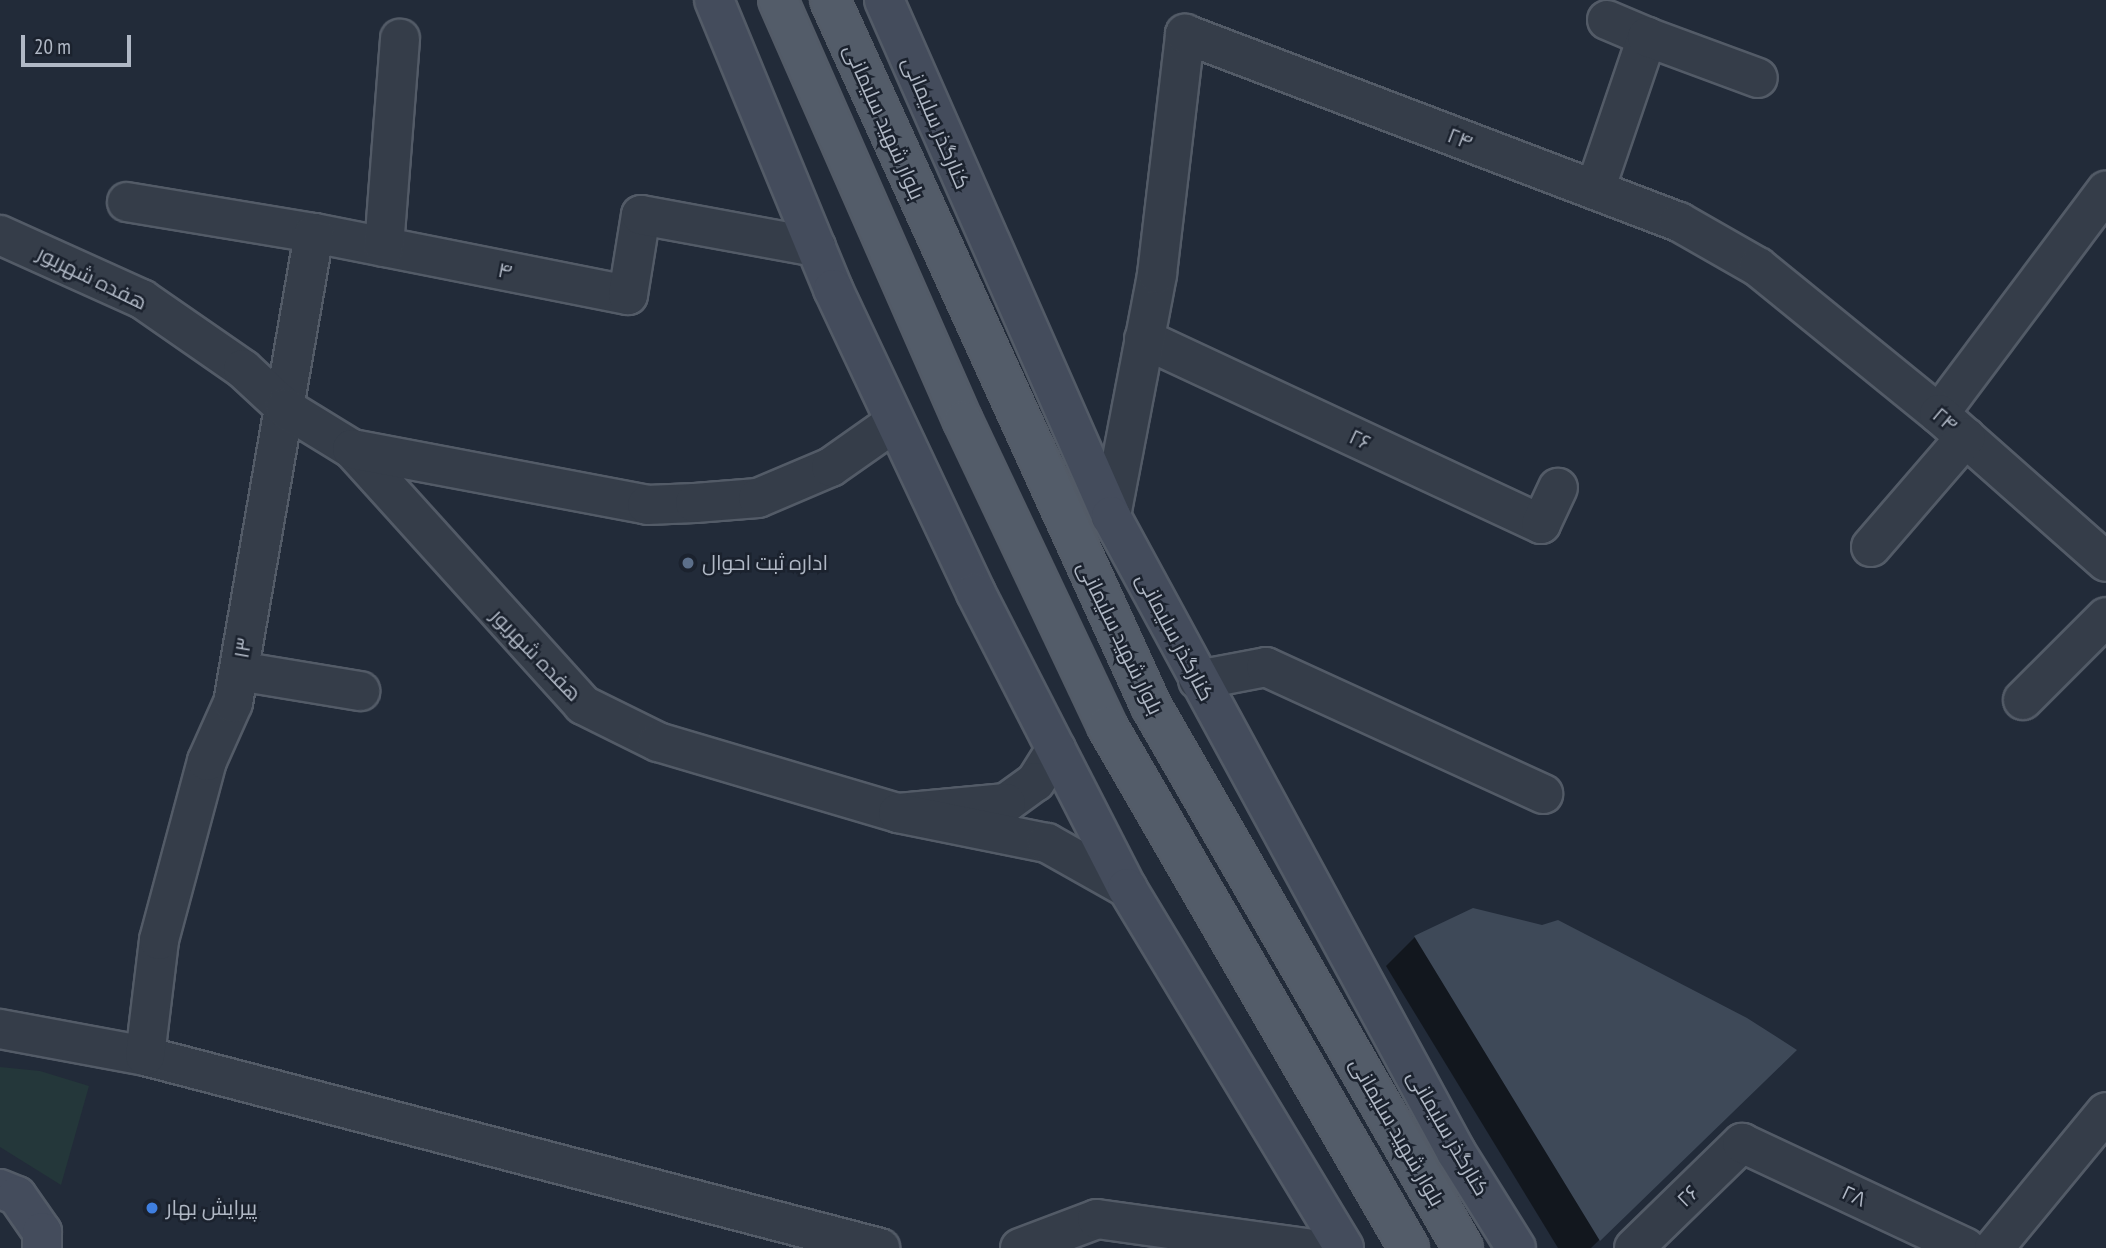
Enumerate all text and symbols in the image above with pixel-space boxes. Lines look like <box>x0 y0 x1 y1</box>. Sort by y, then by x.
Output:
scale bar <box>24 21 135 65</box>
text: 20 m <box>34 33 71 60</box>
street label: بلوار شهید سلیمانی <box>838 40 930 204</box>
street label: کنارگذر سلیمانی <box>897 53 975 193</box>
street label: ۲۴ <box>1444 123 1476 155</box>
street label: هفده شهریور <box>33 241 151 315</box>
street label: ۴ <box>496 257 514 285</box>
street label: ۲۴ <box>1927 402 1963 438</box>
street label: ۲۶ <box>1345 424 1375 456</box>
place label: اداره ثبت احوال <box>702 550 828 576</box>
marker: اداره ثبت احوال <box>680 555 696 571</box>
street label: بلوار شهید سلیمانی <box>1072 557 1168 719</box>
street label: کنارگذر سلیمانی <box>1131 569 1219 705</box>
street label: هفده شهریور <box>486 603 586 707</box>
street label: ۱۳ <box>229 636 257 660</box>
street label: بلوار شهید سلیمانی <box>1344 1053 1450 1211</box>
street label: کنارگذر سلیمانی <box>1402 1066 1494 1200</box>
street label: ۲۸ <box>1838 1179 1870 1213</box>
street label: ۲۶ <box>1672 1180 1704 1212</box>
place label: پیرایش بهار <box>166 1195 257 1221</box>
marker: پیرایش بهار <box>144 1200 160 1216</box>

